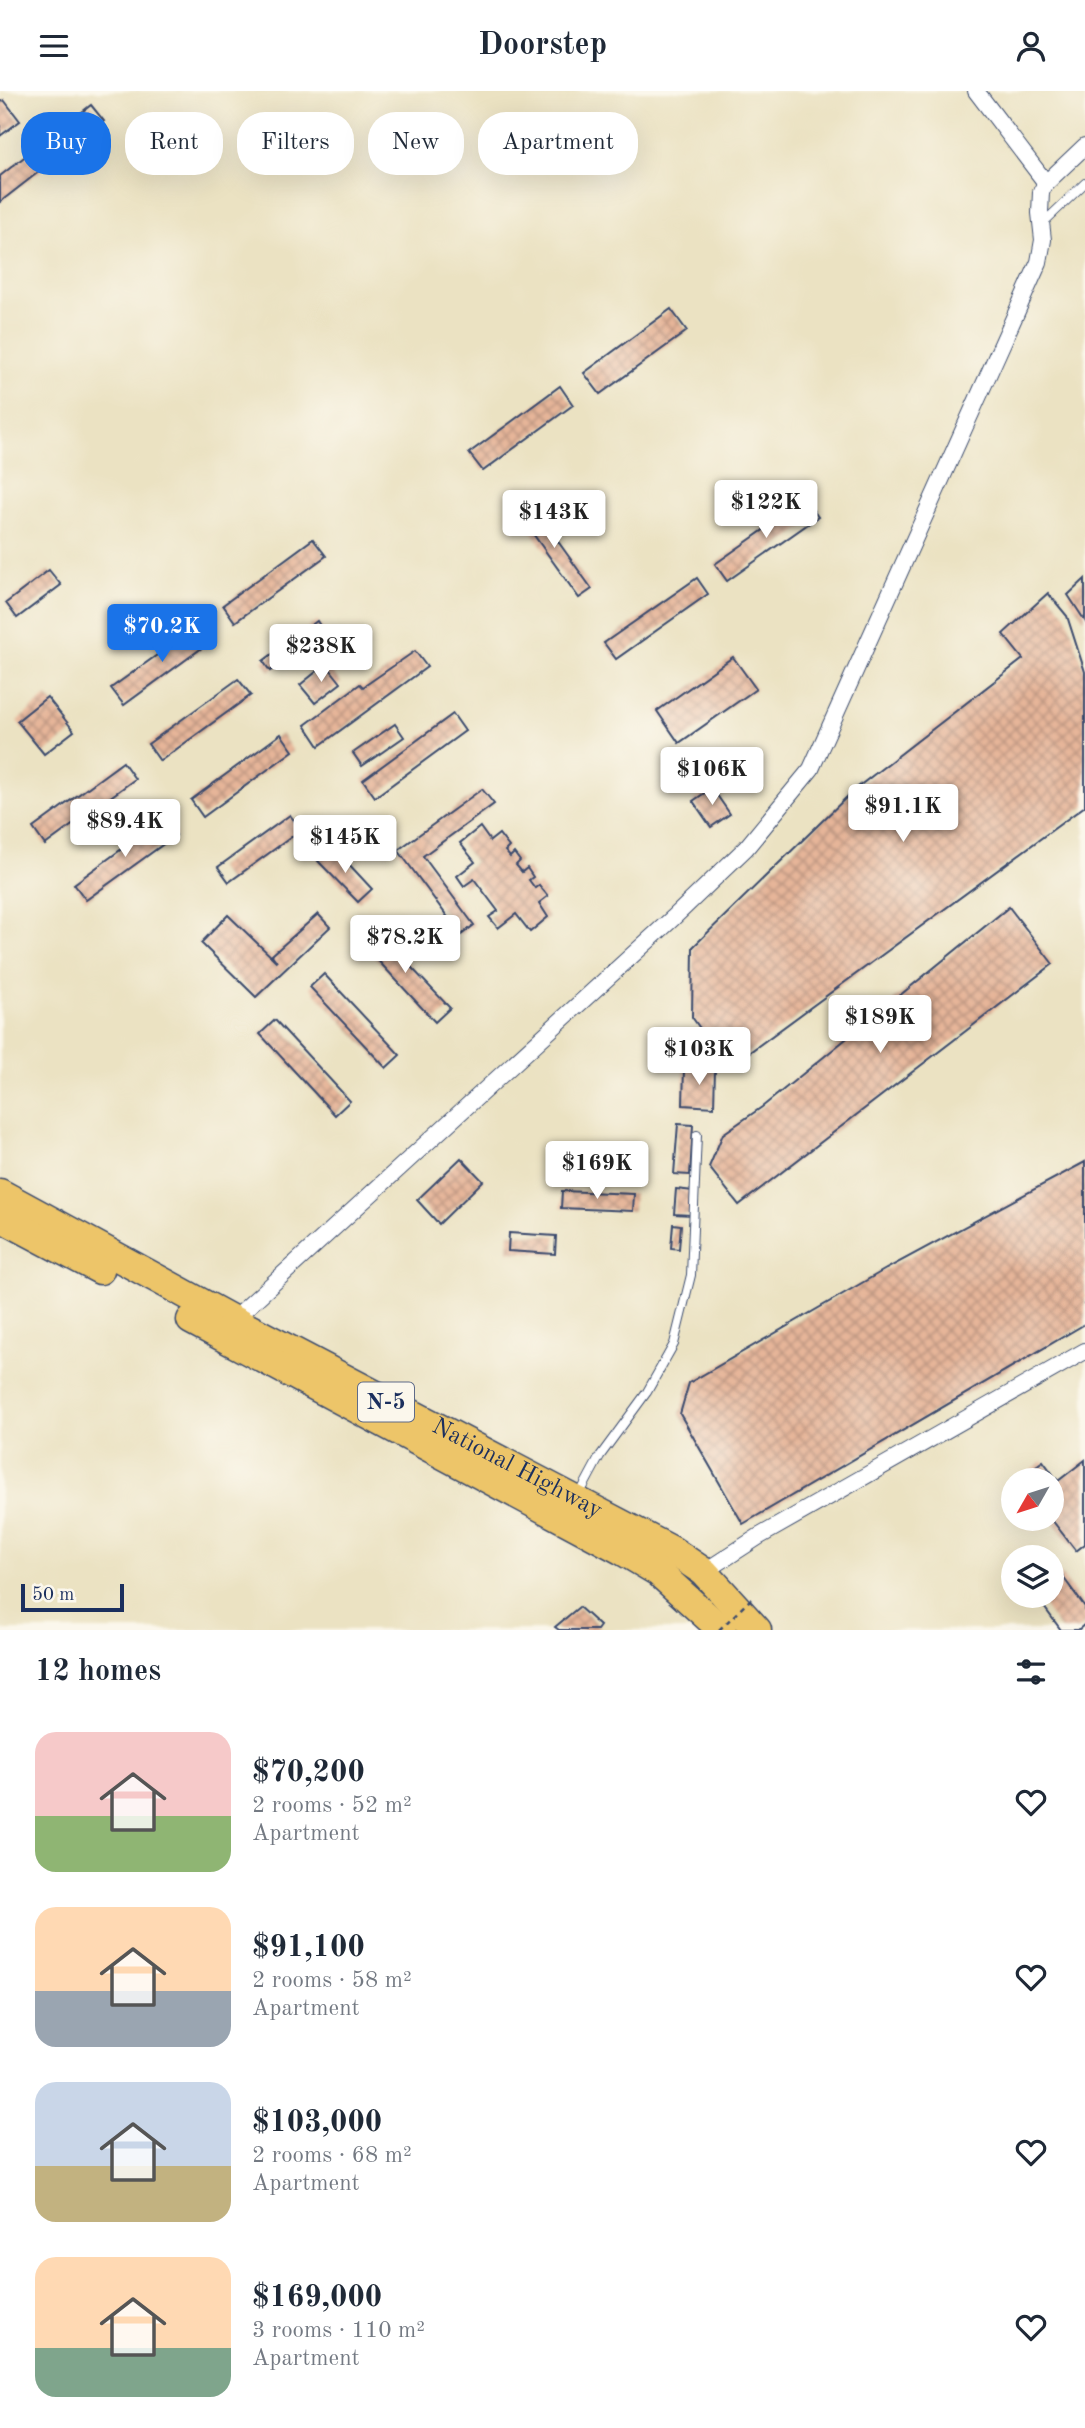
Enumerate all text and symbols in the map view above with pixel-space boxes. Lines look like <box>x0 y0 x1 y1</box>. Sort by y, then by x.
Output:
icon: menu <box>35 27 73 65</box>
icon: person <box>1012 27 1050 65</box>
text: Doorstep <box>478 30 607 62</box>
chip: Buy <box>21 112 111 175</box>
chip: Rent <box>125 112 223 175</box>
chip: Filters <box>237 112 354 175</box>
chip: New <box>368 112 464 175</box>
chip: Apartment <box>478 112 638 175</box>
pin: $122K <box>717 481 815 540</box>
pin: $143K <box>505 491 603 550</box>
text: $122K <box>730 491 802 514</box>
text: $143K <box>518 501 590 524</box>
pin: $70.2K <box>105 605 219 664</box>
text: $70.2K <box>123 615 201 638</box>
pin: $238K <box>272 625 370 684</box>
text: $238K <box>285 635 357 658</box>
pin: $106K <box>663 747 761 807</box>
text: $106K <box>676 758 748 781</box>
pin: $91.1K <box>846 785 960 844</box>
text: $91.1K <box>864 795 942 818</box>
pin: $89.4K <box>68 799 182 859</box>
text: $89.4K <box>86 810 164 833</box>
pin: $145K <box>296 815 394 875</box>
text: $145K <box>309 826 381 849</box>
pin: $78.2K <box>348 915 462 975</box>
text: $78.2K <box>366 926 444 949</box>
pin: $189K <box>831 995 929 1055</box>
text: $189K <box>844 1006 916 1029</box>
pin: $103K <box>650 1027 748 1087</box>
text: $103K <box>663 1038 735 1061</box>
pin: $169K <box>548 1141 646 1201</box>
text: $169K <box>561 1152 633 1175</box>
road number: N-5 <box>358 1383 414 1421</box>
street label: National Highway <box>428 1415 606 1524</box>
north arrow <box>1001 1468 1064 1531</box>
map controls <box>1001 1468 1064 1608</box>
button: layers <box>1001 1545 1064 1608</box>
scale bar <box>21 1581 124 1613</box>
text: 50 m <box>32 1586 74 1605</box>
icon: filters <box>1012 1653 1050 1691</box>
text: 12 homes <box>35 1657 161 1687</box>
text: $70,200 <box>252 1758 365 1788</box>
icon: home <box>91 1760 175 1844</box>
icon: heart <box>1012 1783 1050 1821</box>
text: 2 rooms · 52 m² <box>252 1794 412 1817</box>
text: Apartment <box>252 1822 360 1845</box>
text: $91,100 <box>252 1933 365 1963</box>
icon: home <box>91 1935 175 2019</box>
icon: heart <box>1012 1958 1050 1996</box>
text: 2 rooms · 58 m² <box>252 1969 412 1992</box>
text: Apartment <box>252 1997 360 2020</box>
text: $103,000 <box>252 2108 382 2138</box>
icon: home <box>91 2110 175 2194</box>
icon: heart <box>1012 2133 1050 2171</box>
text: 2 rooms · 68 m² <box>252 2144 412 2167</box>
text: Apartment <box>252 2172 360 2195</box>
text: $169,000 <box>252 2283 382 2313</box>
icon: home <box>91 2285 175 2369</box>
icon: heart <box>1012 2308 1050 2346</box>
text: 3 rooms · 110 m² <box>252 2319 425 2342</box>
text: Apartment <box>252 2347 360 2370</box>

